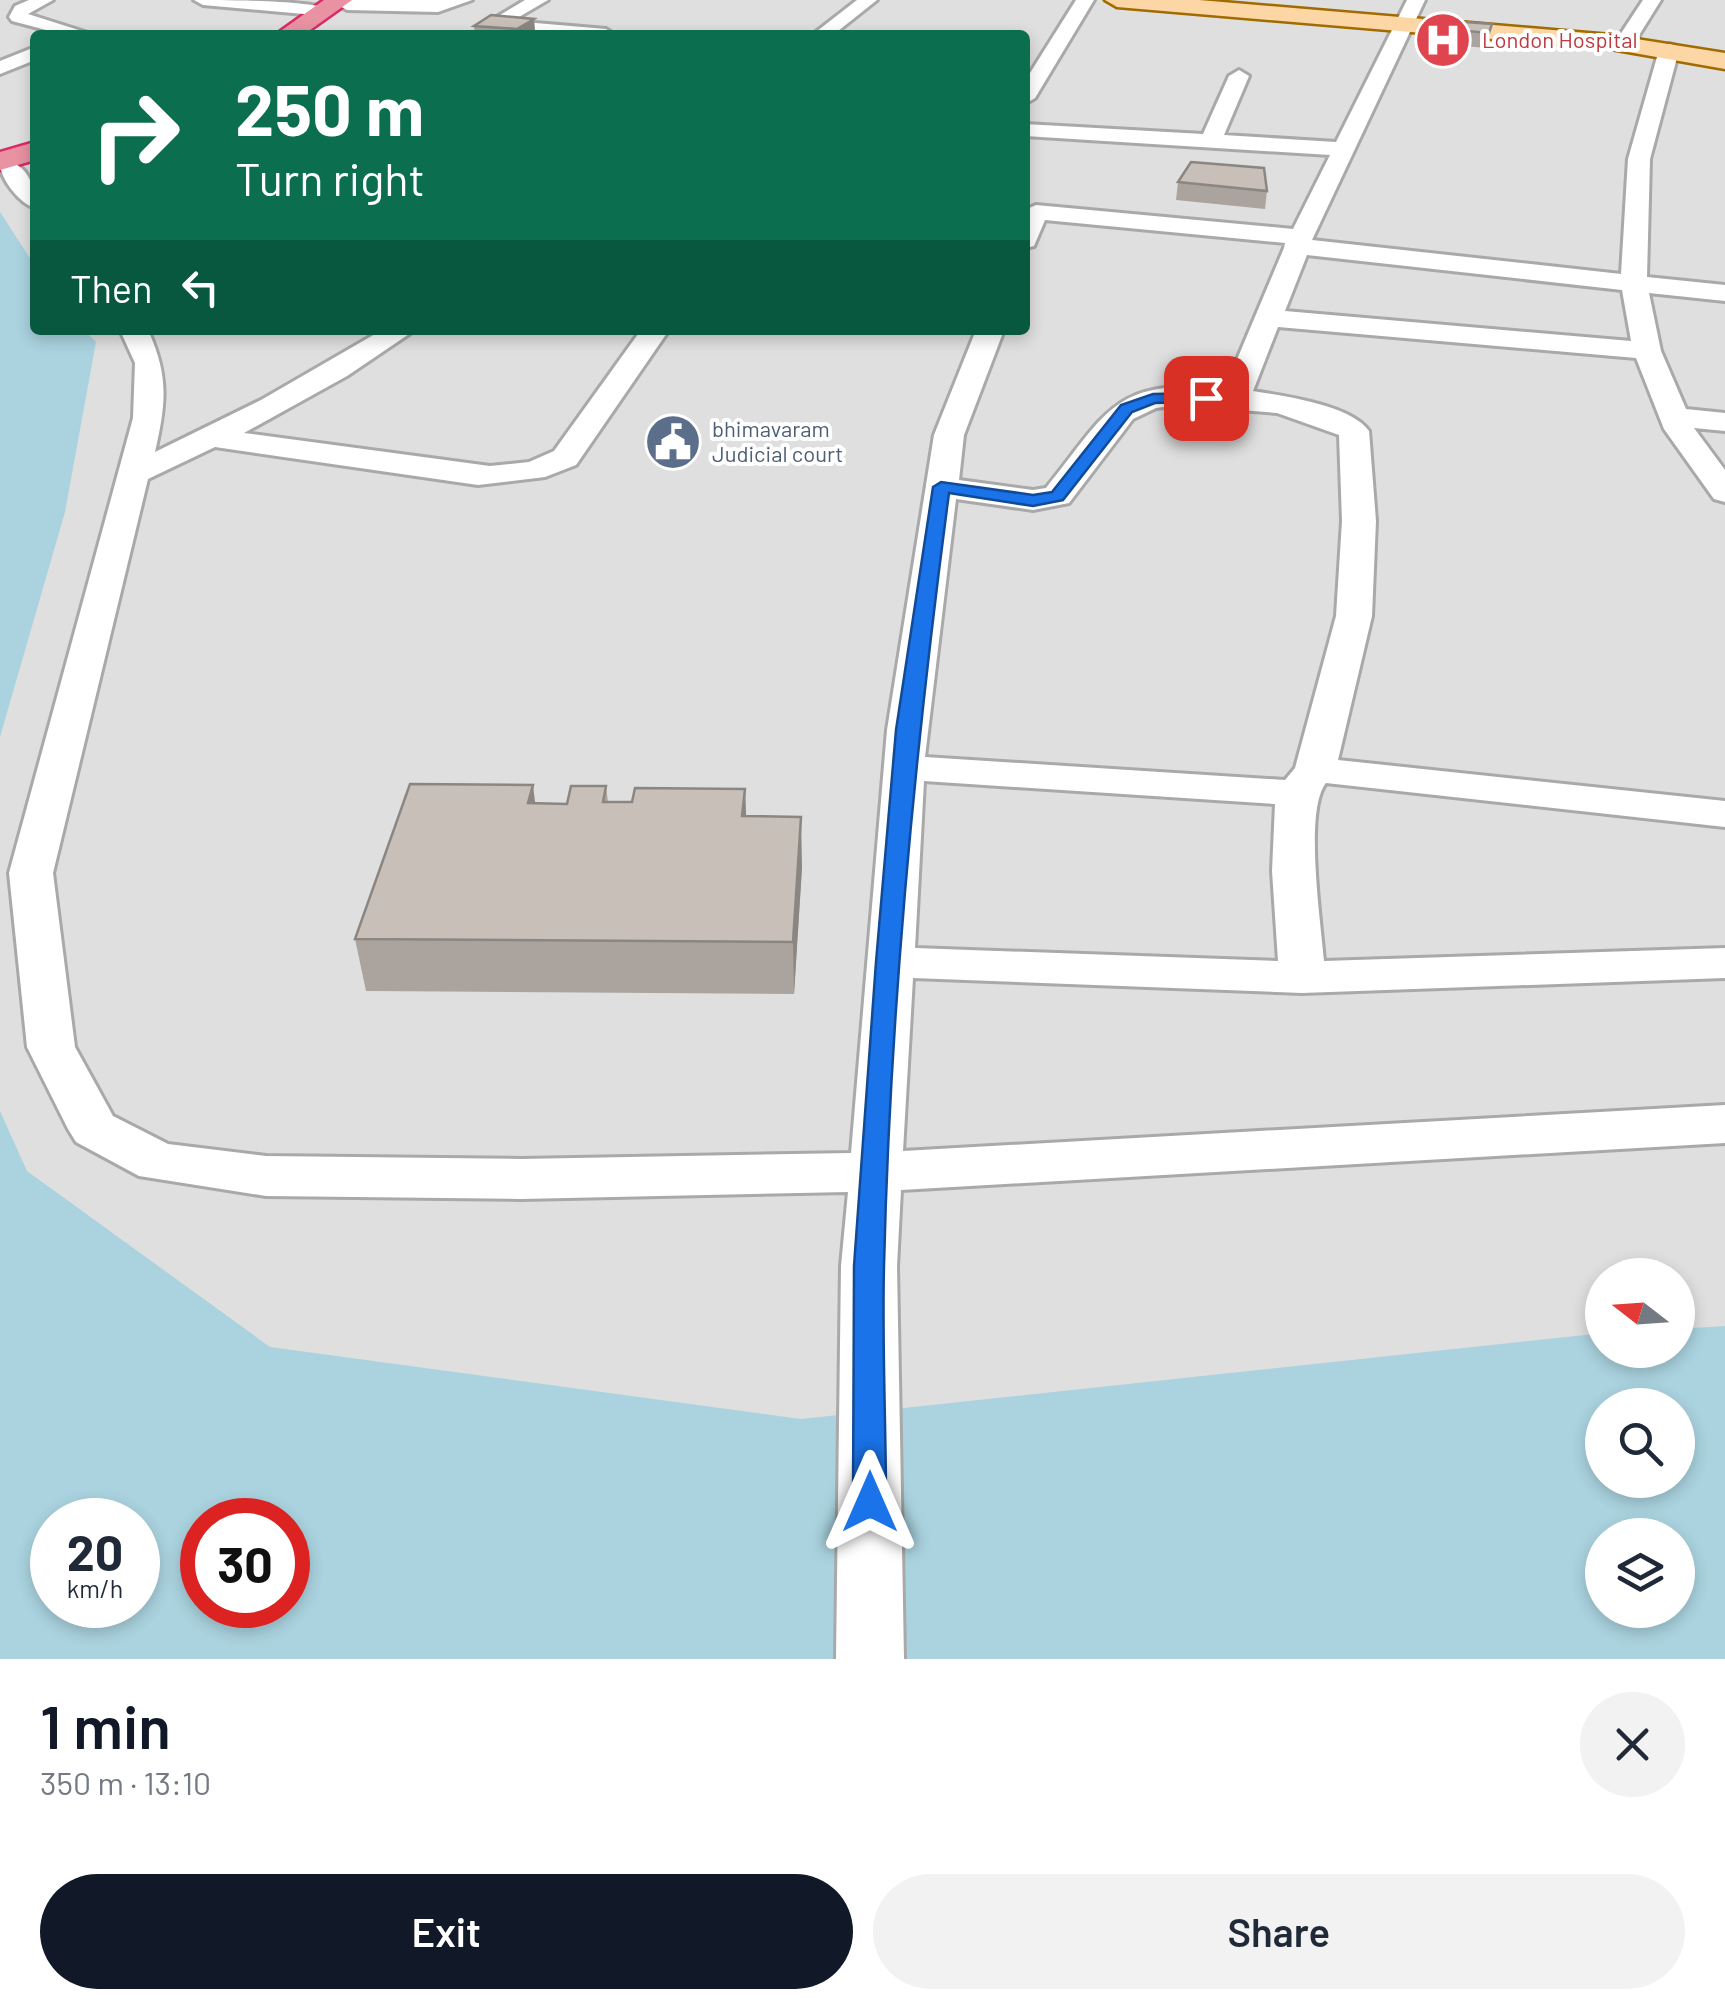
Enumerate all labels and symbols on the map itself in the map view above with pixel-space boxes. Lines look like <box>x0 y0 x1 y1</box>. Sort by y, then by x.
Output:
hospital icon: London Hospital <box>1413 10 1473 70</box>
place label: London Hospital <box>1482 26 1637 52</box>
pin <box>1164 356 1249 441</box>
public building icon: bhimavaram Judicial court <box>643 412 703 472</box>
place label: bhimavaram Judicial court <box>712 415 843 466</box>
north arrow <box>1585 1258 1695 1368</box>
position arrow <box>818 1450 922 1554</box>
speed limit sign: 30 <box>180 1498 310 1628</box>

